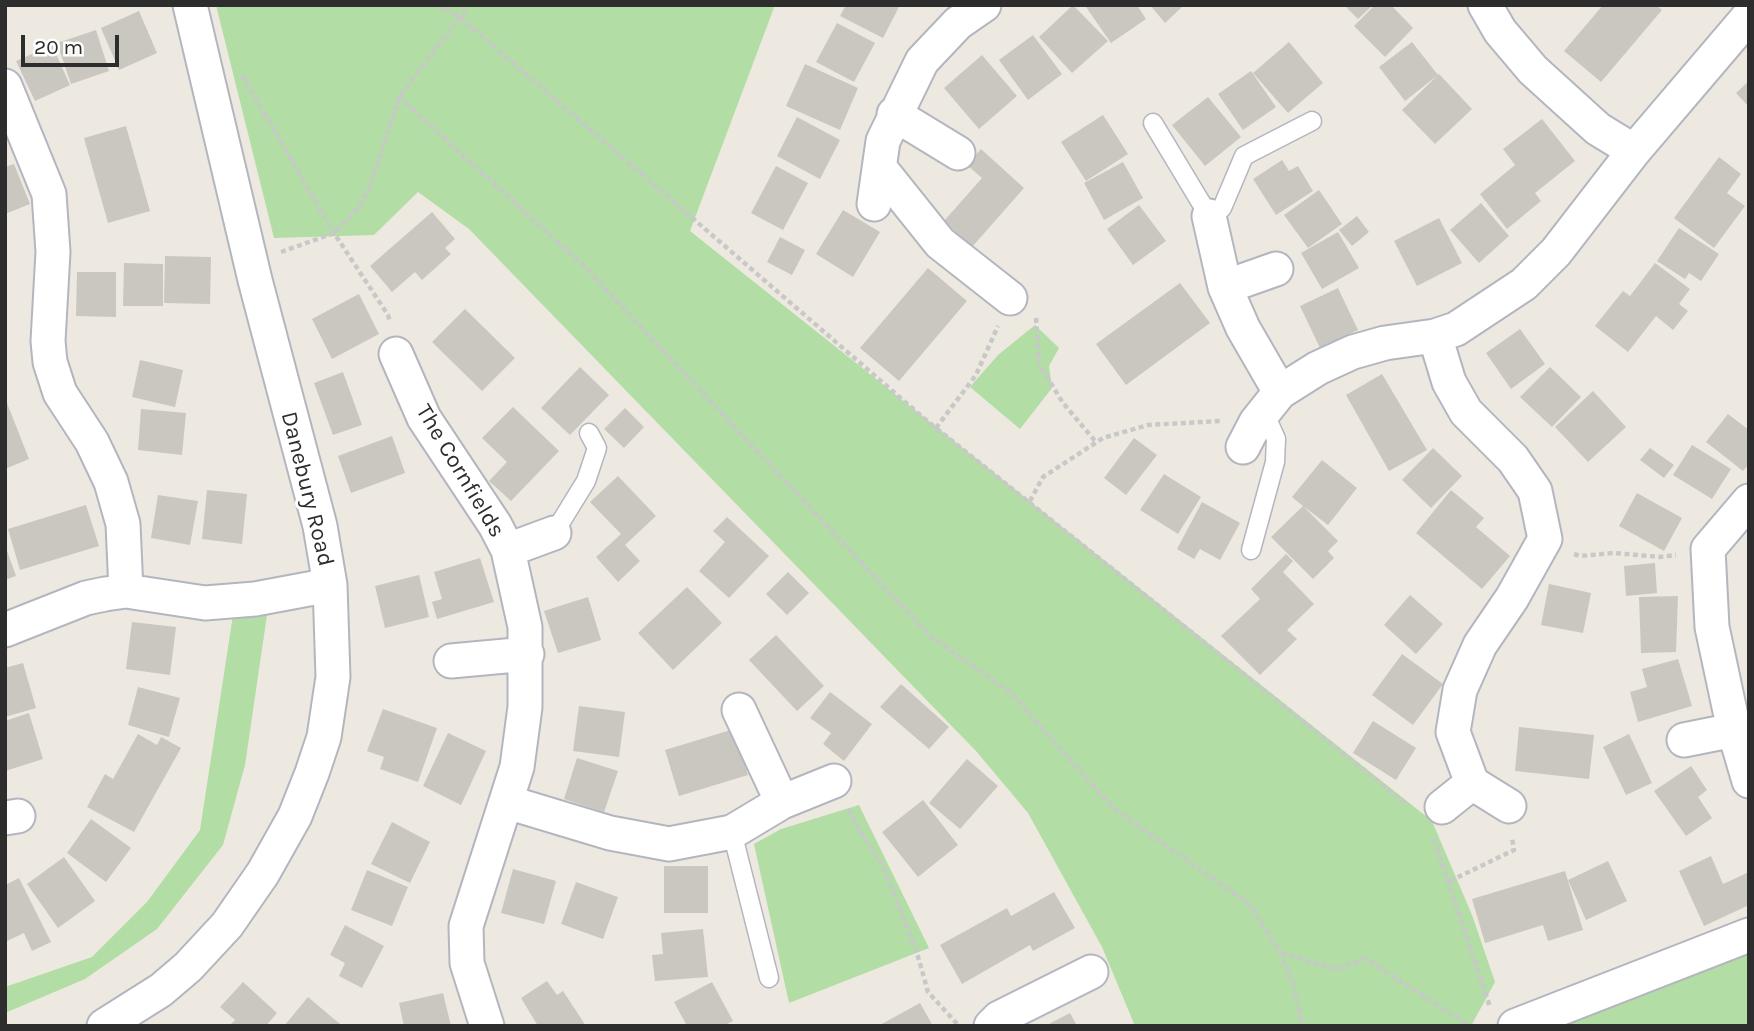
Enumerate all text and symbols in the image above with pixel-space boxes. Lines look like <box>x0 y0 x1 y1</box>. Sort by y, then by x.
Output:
scale bar <box>24 21 122 65</box>
text: 20 m <box>34 35 83 59</box>
street label: The Cornfields <box>409 400 511 542</box>
street label: Danebury Road <box>274 409 340 569</box>

